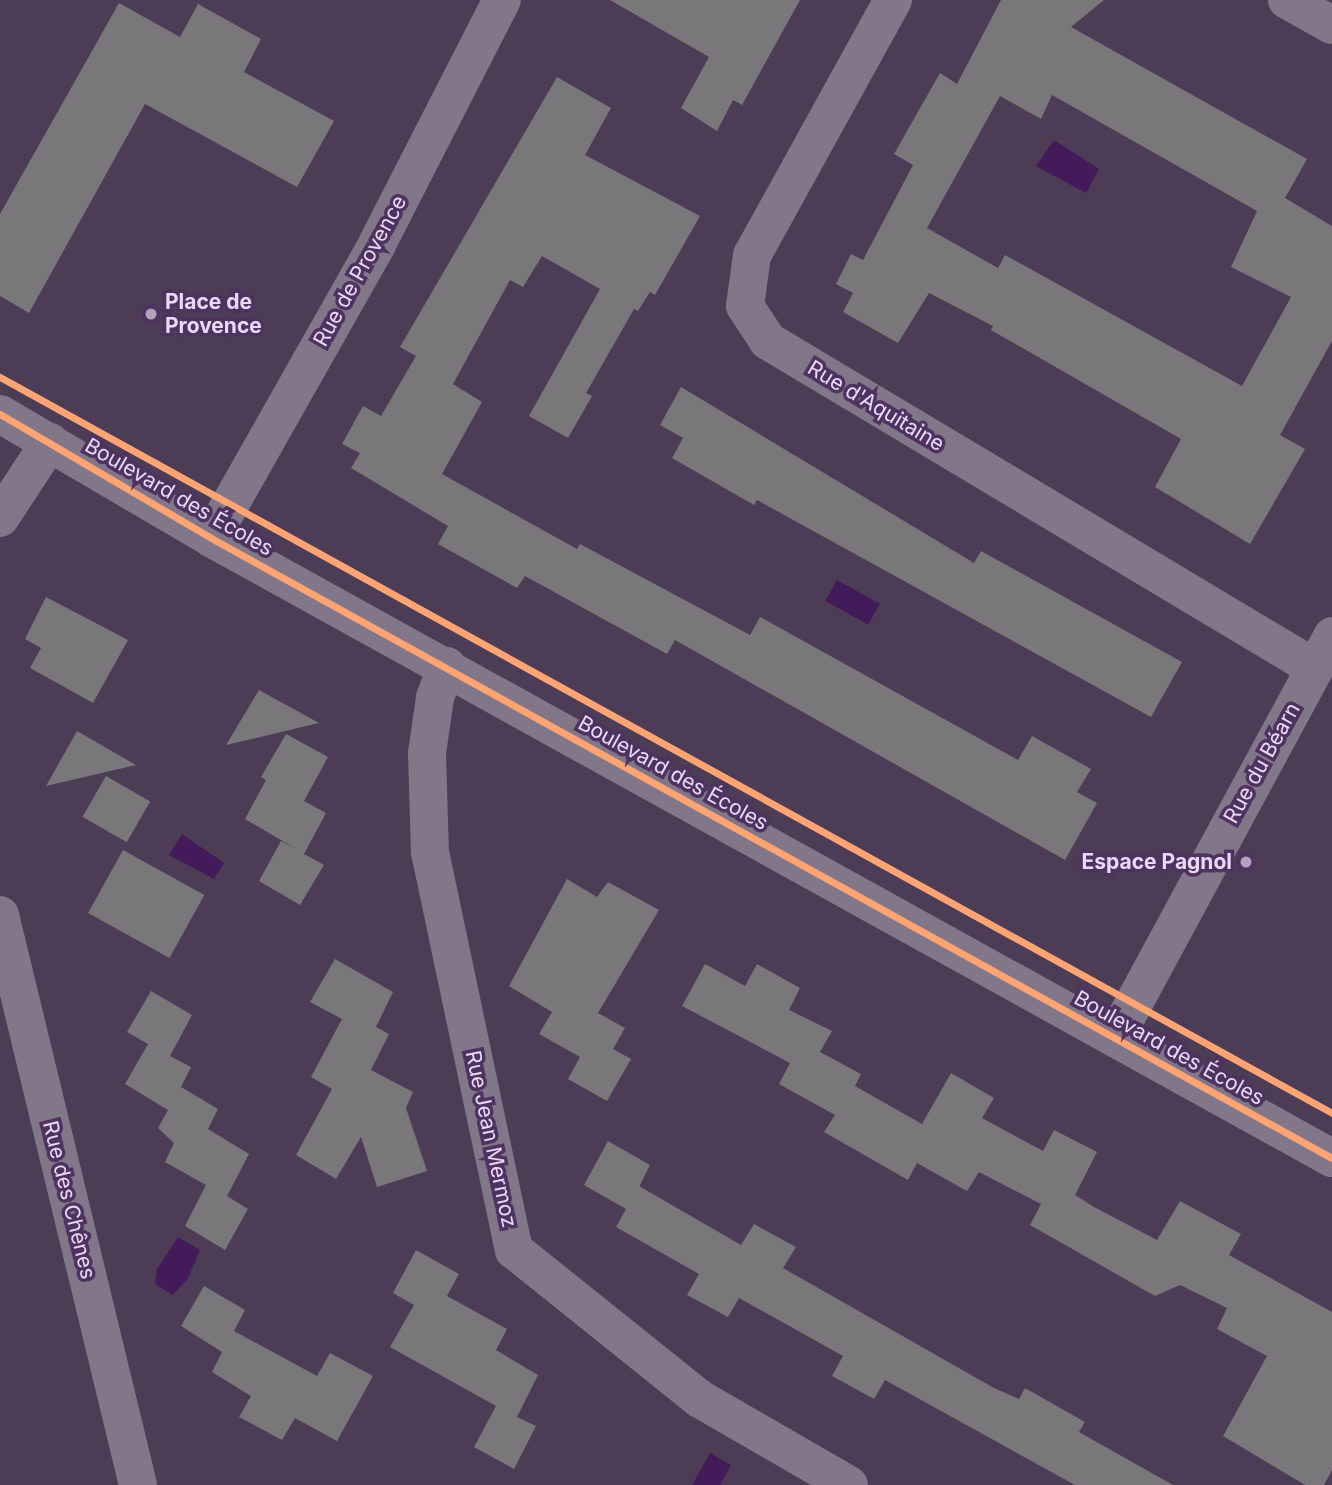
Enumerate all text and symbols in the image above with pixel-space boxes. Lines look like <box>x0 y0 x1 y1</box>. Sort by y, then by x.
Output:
street label: Rue de Provence <box>308 191 412 351</box>
place label: Place de Provence <box>165 289 262 339</box>
marker: Place de Provence <box>143 306 159 322</box>
street label: Rue d'Aquitaine <box>803 355 949 457</box>
street label: Boulevard des Écoles <box>80 433 278 561</box>
street label: Rue du Béarn <box>1219 698 1305 828</box>
street label: Boulevard des Écoles <box>574 710 772 836</box>
place label: Espace Pagnol <box>1082 849 1232 875</box>
marker: Espace Pagnol <box>1238 854 1254 870</box>
street label: Boulevard des Écoles <box>1070 985 1268 1111</box>
street label: Rue Jean Mermoz <box>460 1048 522 1230</box>
street label: Rue des Chênes <box>37 1118 101 1282</box>

